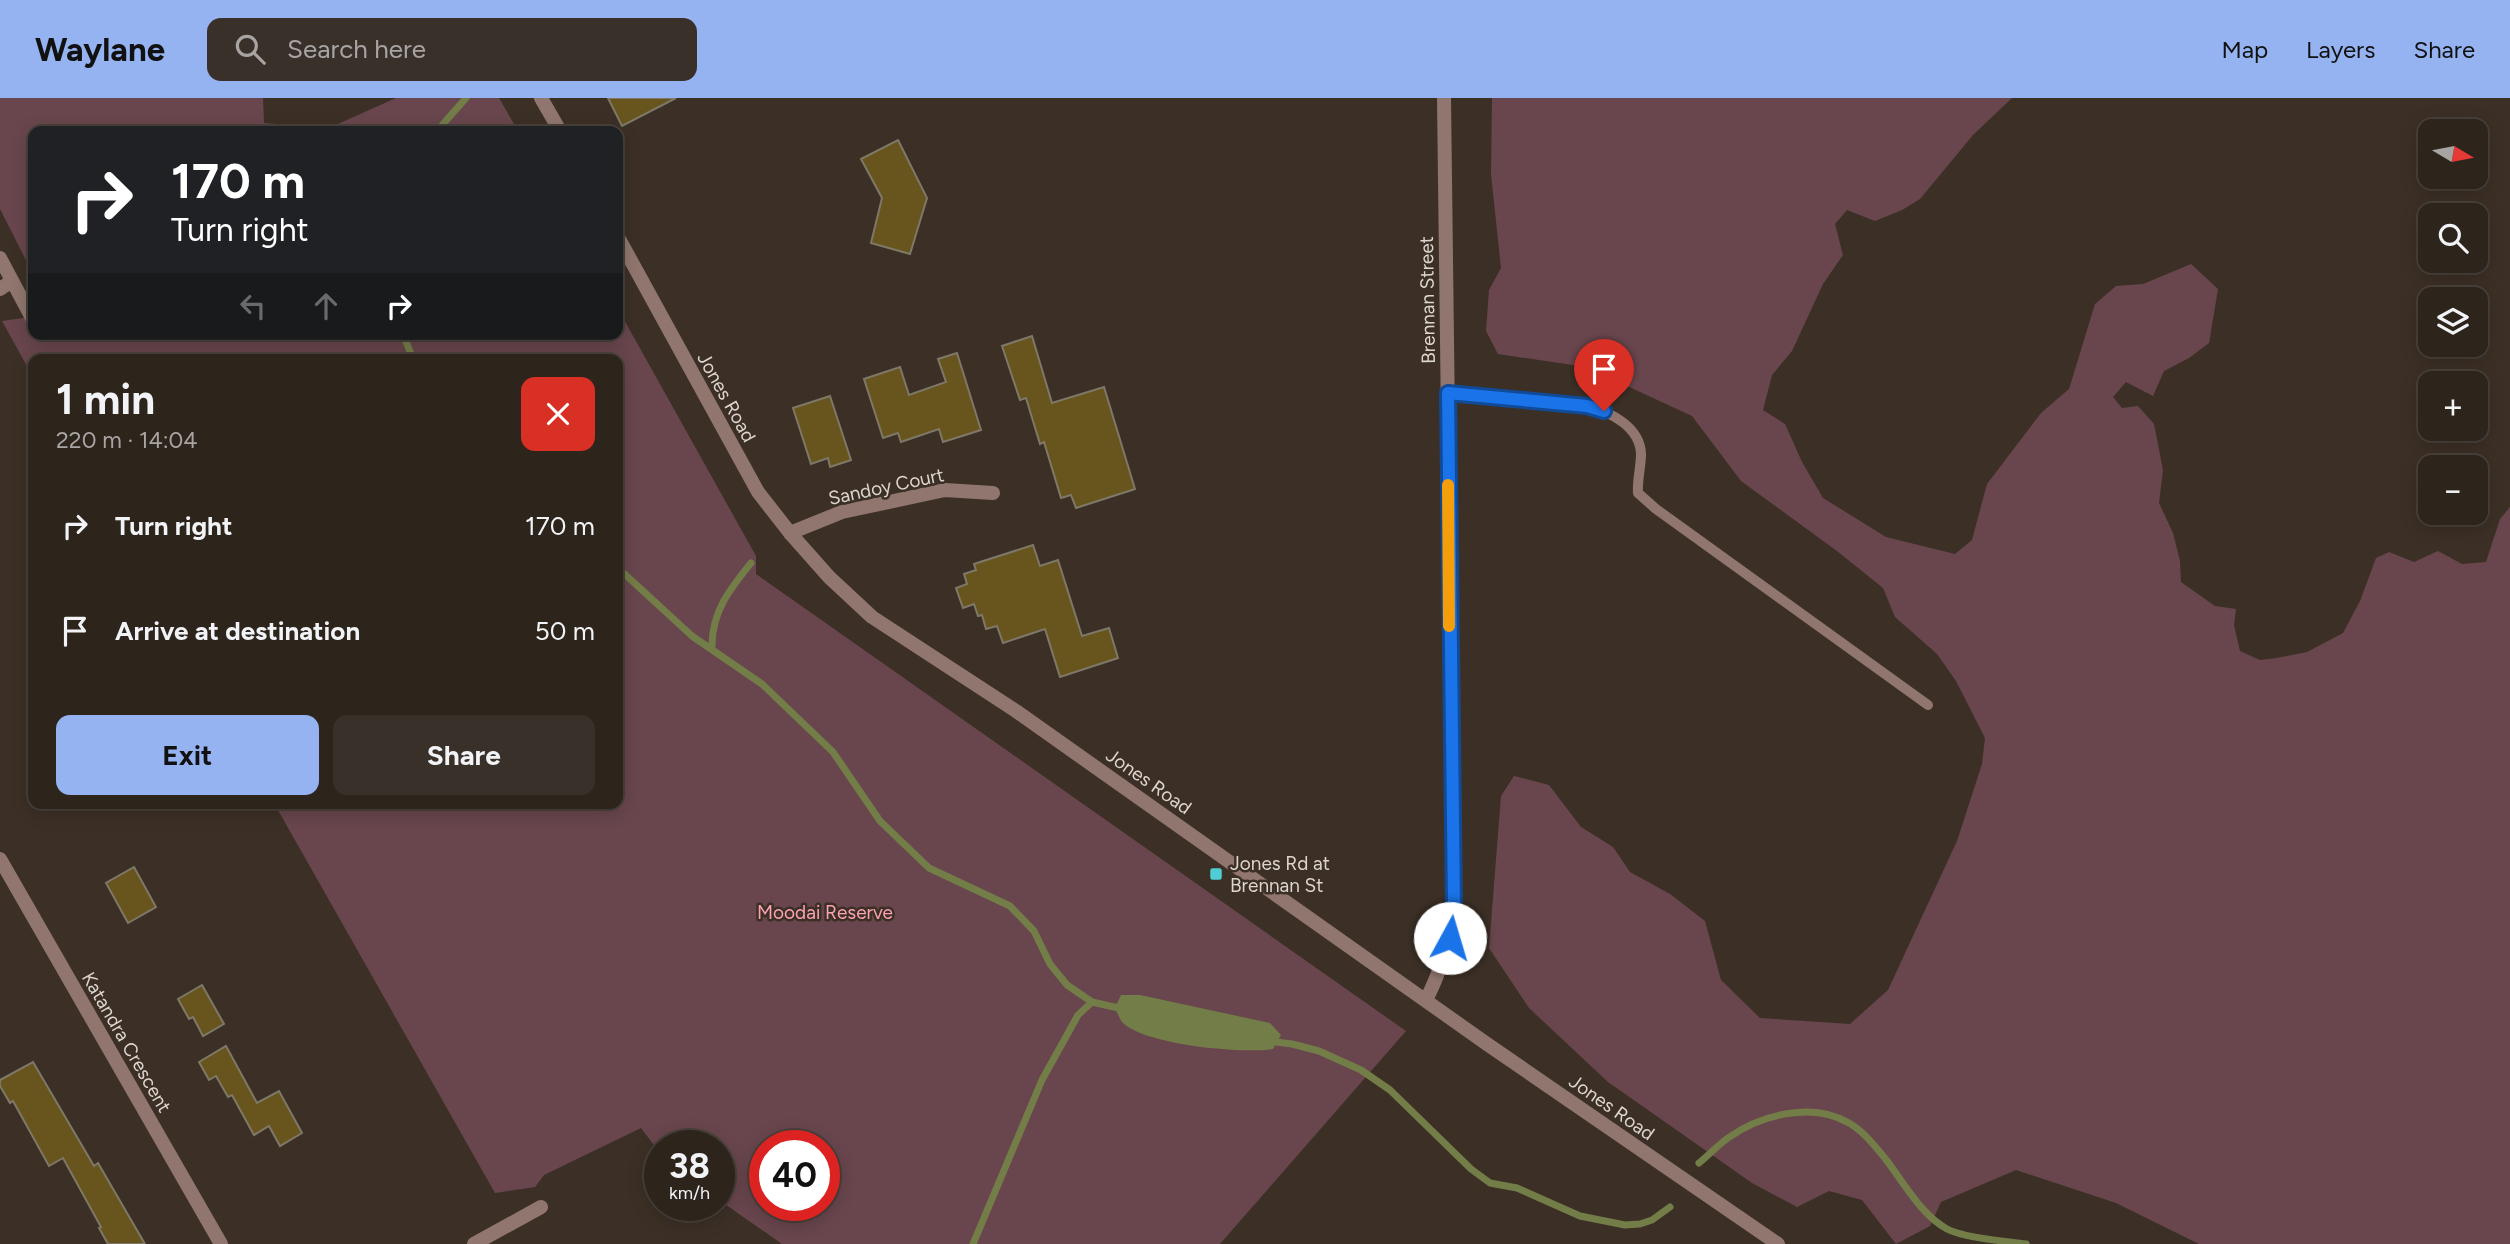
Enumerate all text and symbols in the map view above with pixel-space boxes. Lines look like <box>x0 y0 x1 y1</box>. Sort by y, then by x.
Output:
search box <box>207 18 697 81</box>
text: Waylane <box>35 30 165 69</box>
icon: search <box>231 30 269 68</box>
text: Search here <box>287 33 426 65</box>
text: Map <box>2221 35 2268 64</box>
text: Layers <box>2306 35 2375 64</box>
text: Share <box>2413 35 2475 64</box>
north arrow <box>2418 119 2488 189</box>
map controls <box>2418 119 2488 525</box>
text: 170 m <box>171 151 305 210</box>
icon: right <box>56 154 147 245</box>
button: search <box>2418 203 2488 273</box>
text: Turn right <box>171 211 309 249</box>
street label: Brennan Street <box>1415 236 1440 364</box>
icon: left <box>234 287 272 325</box>
icon: ahead <box>307 287 345 325</box>
icon: right <box>380 287 418 325</box>
button: layers <box>2418 287 2488 357</box>
pin <box>1574 339 1634 411</box>
street label: Jones Road <box>692 348 761 446</box>
icon: arrive <box>1585 350 1623 388</box>
button: + <box>2418 371 2488 441</box>
text: 1 min <box>56 374 155 425</box>
button: close <box>521 377 595 451</box>
text: 220 m · 14:04 <box>56 426 198 454</box>
button: − <box>2418 455 2488 525</box>
street label: Sandoy Court <box>826 463 946 510</box>
icon: right <box>56 507 94 545</box>
text: Turn right <box>115 510 232 542</box>
text: 170 m <box>525 510 595 542</box>
icon: arrive <box>56 612 94 650</box>
text: Arrive at destination <box>115 615 360 647</box>
text: 50 m <box>535 615 595 647</box>
button: Exit <box>56 715 319 795</box>
button: Share <box>333 715 595 795</box>
street label: Jones Road <box>1102 744 1196 819</box>
place label: Jones Rd at Brennan St <box>1230 852 1330 897</box>
marker: Jones Rd at Brennan St <box>1208 866 1224 882</box>
park label: Moodai Reserve <box>757 901 893 924</box>
position arrow <box>1413 901 1487 975</box>
street label: Katandra Crescent <box>77 968 176 1117</box>
street label: Jones Road <box>1565 1070 1659 1145</box>
speed limit sign: 40 <box>749 1130 840 1221</box>
text: 38 <box>669 1145 710 1187</box>
text: km/h <box>669 1182 710 1204</box>

